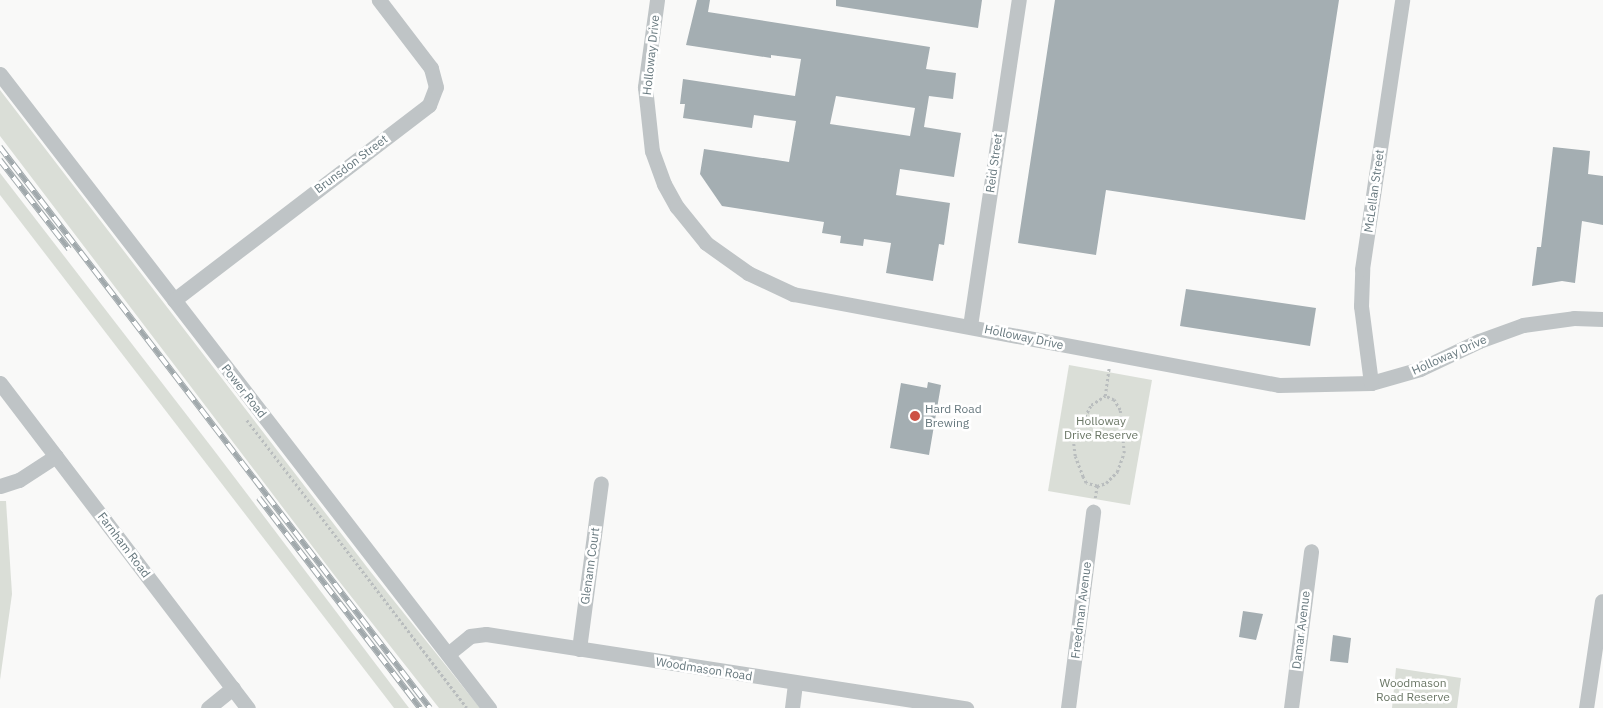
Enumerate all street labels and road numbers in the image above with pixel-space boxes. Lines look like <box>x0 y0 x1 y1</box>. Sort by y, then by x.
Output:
street label: Holloway Drive <box>640 14 662 96</box>
street label: Brunsdon Street <box>312 132 390 196</box>
street label: Reid Street <box>983 132 1005 194</box>
street label: McLellan Street <box>1361 149 1387 233</box>
street label: Holloway Drive <box>983 322 1065 352</box>
street label: Holloway Drive <box>1409 332 1489 378</box>
street label: Power Road <box>219 361 269 421</box>
street label: Farnham Road <box>95 510 153 580</box>
street label: Glenann Court <box>577 527 603 605</box>
street label: Freedman Avenue <box>1068 561 1094 659</box>
street label: Damar Avenue <box>1289 590 1313 670</box>
street label: Woodmason Road <box>655 654 753 684</box>

